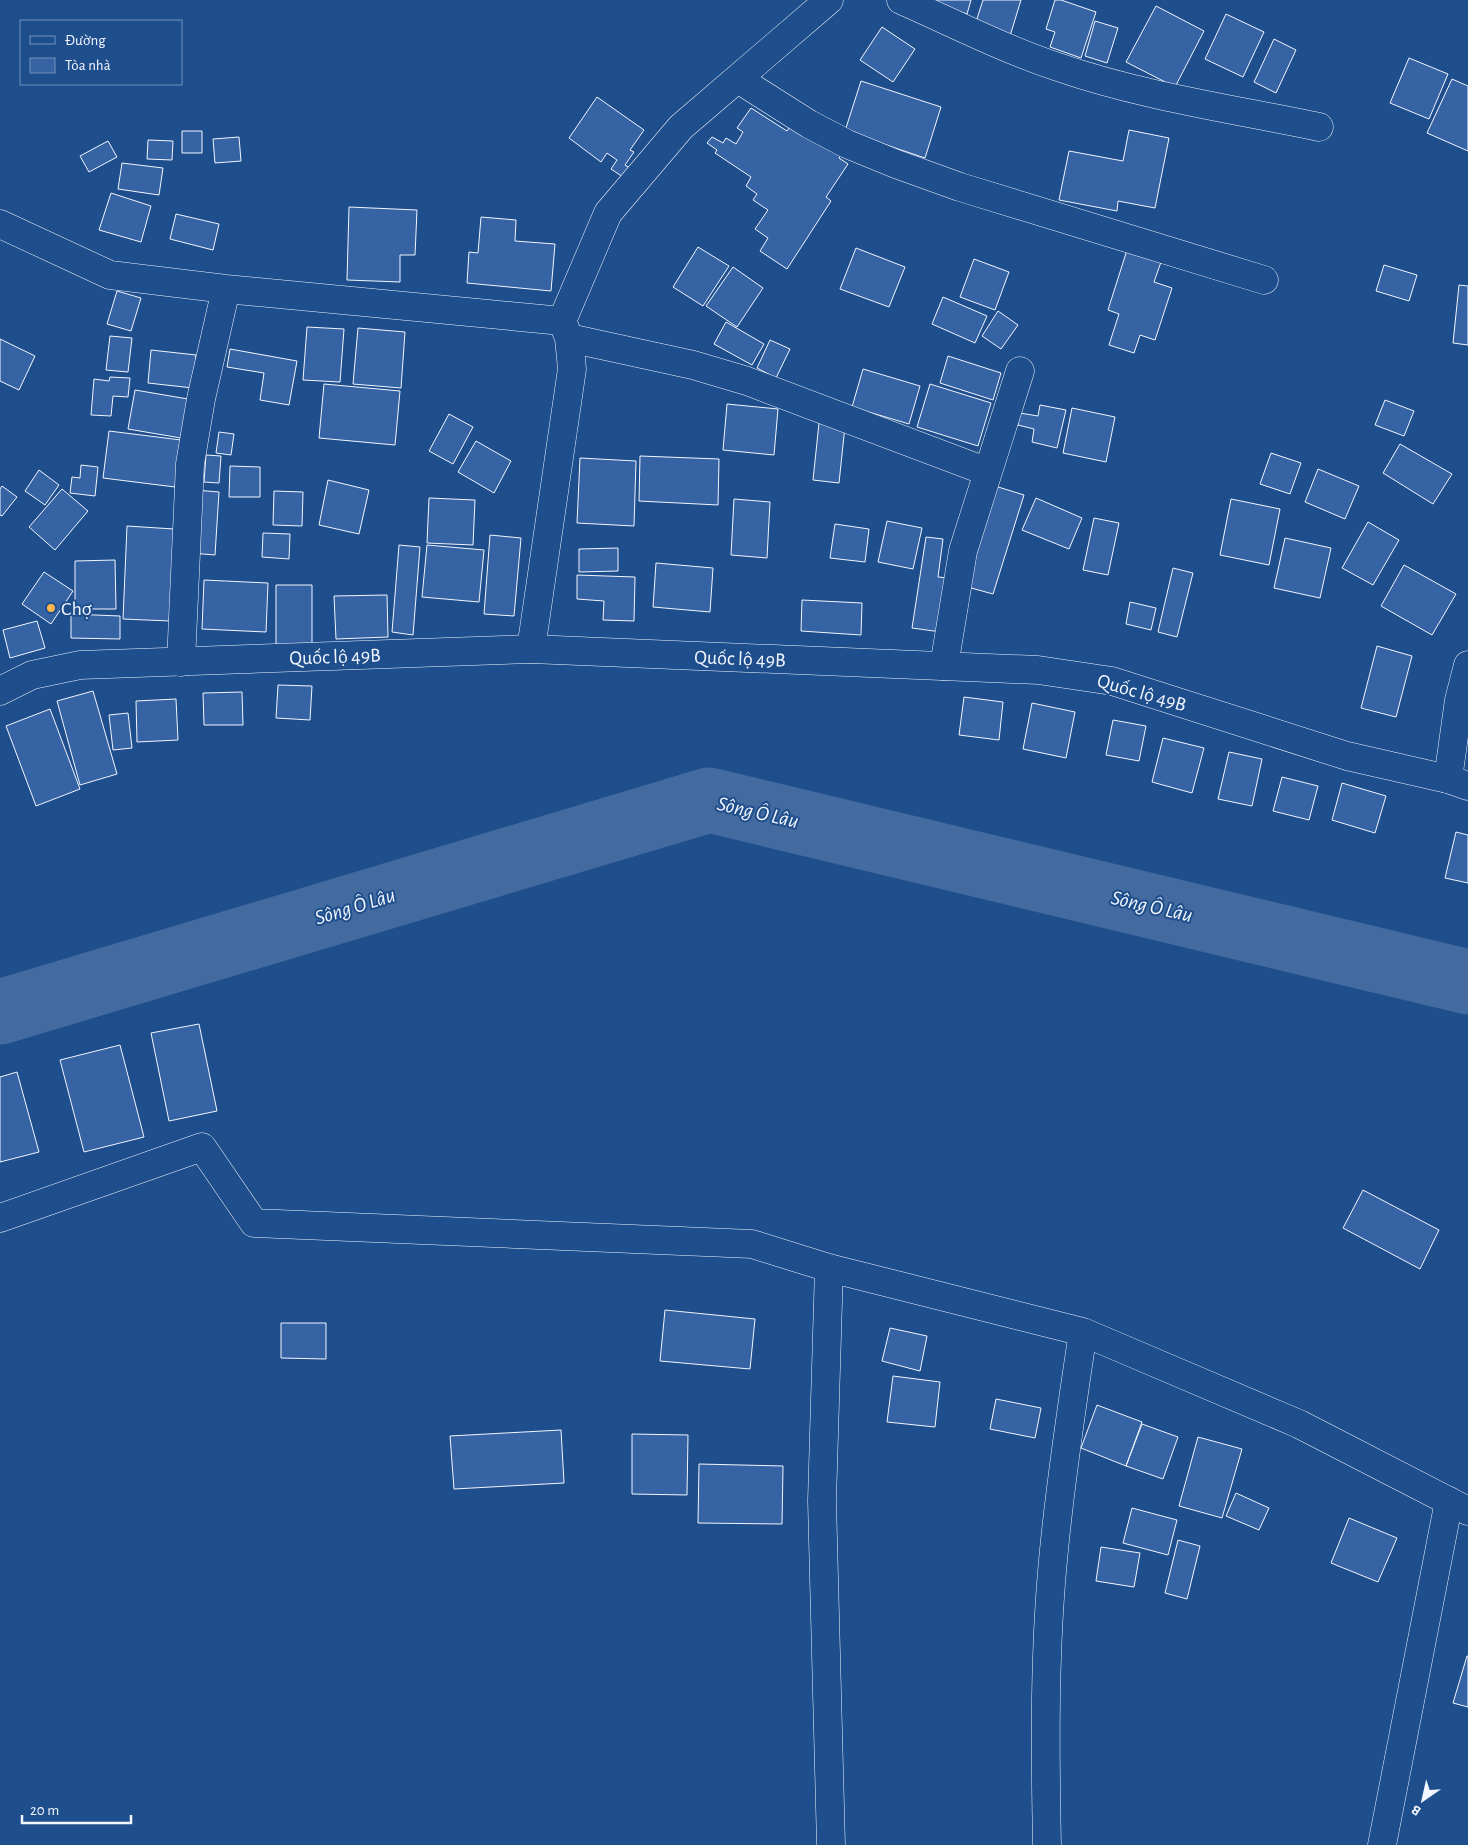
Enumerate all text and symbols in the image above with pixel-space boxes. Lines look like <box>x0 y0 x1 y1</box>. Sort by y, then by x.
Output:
legend <box>20 20 182 85</box>
text: Đường <box>65 33 106 48</box>
text: Tòa nhà <box>65 58 111 73</box>
place label: Chợ <box>61 599 92 619</box>
marker: Chợ <box>45 602 57 614</box>
street label: Quốc lộ 49B <box>289 645 381 669</box>
street label: Quốc lộ 49B <box>694 647 786 671</box>
street label: Quốc lộ 49B <box>1095 671 1189 715</box>
water label: Sông Ô Lâu <box>715 791 801 832</box>
water label: Sông Ô Lâu <box>312 882 398 929</box>
water label: Sông Ô Lâu <box>1109 885 1195 926</box>
north arrow <box>1398 1775 1448 1825</box>
scale bar <box>22 1792 131 1824</box>
text: B <box>1409 1802 1424 1818</box>
text: 20 m <box>30 1803 59 1818</box>

